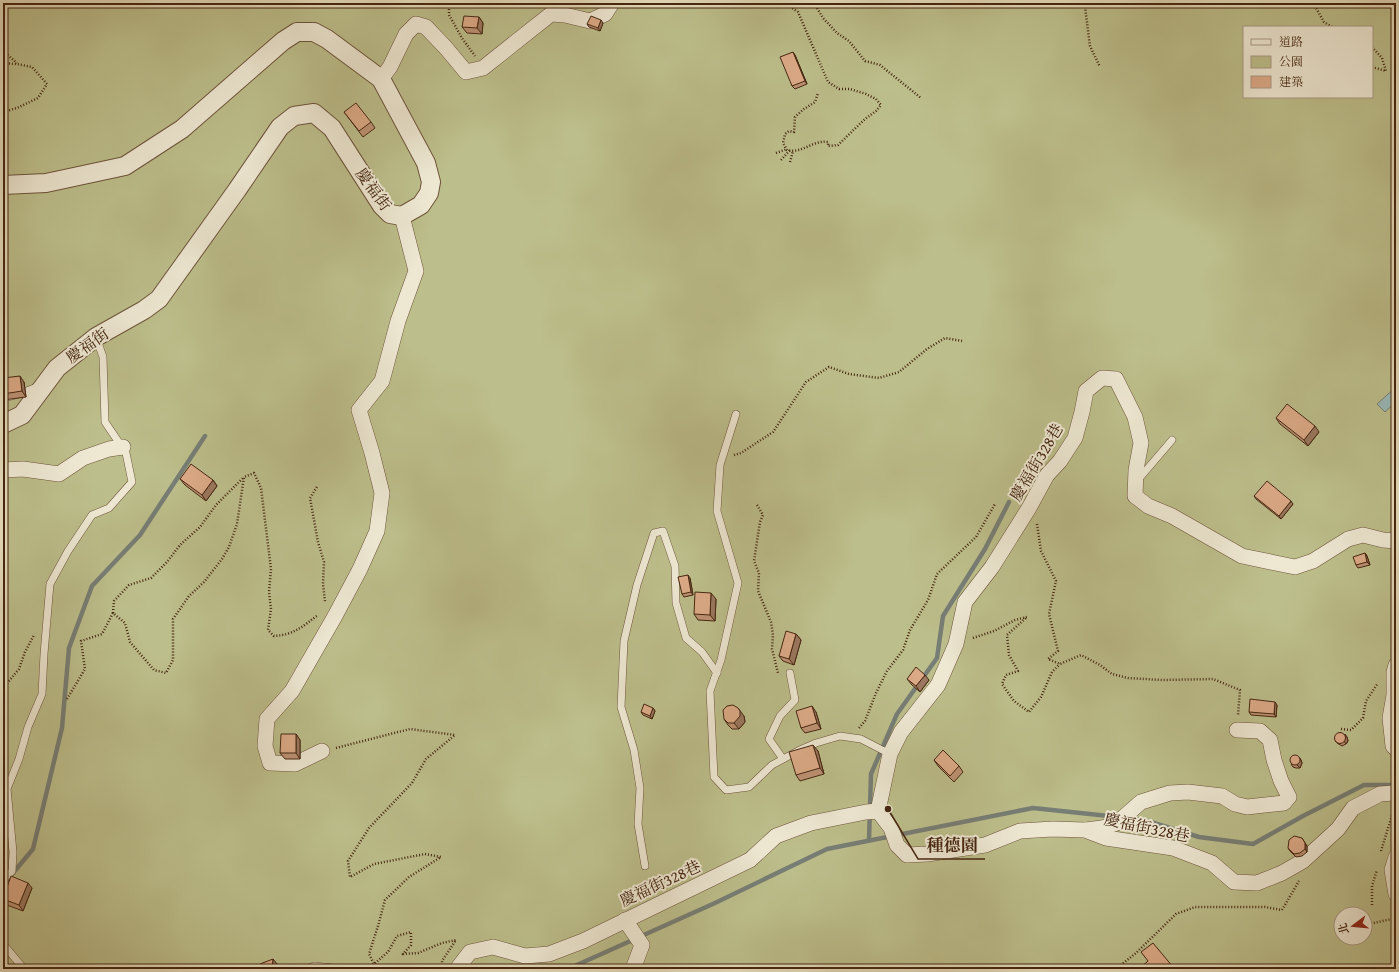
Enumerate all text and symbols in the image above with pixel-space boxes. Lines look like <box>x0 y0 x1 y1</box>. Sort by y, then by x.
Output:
legend <box>1243 26 1373 98</box>
text: 道路 <box>1279 33 1303 50</box>
text: 公園 <box>1279 53 1303 70</box>
text: 建築 <box>1279 73 1303 90</box>
street label: 慶福街 <box>350 163 398 215</box>
street label: 慶福街 <box>60 321 114 369</box>
street label: 慶福街328巷 <box>1003 418 1069 506</box>
street label: 慶福街328巷 <box>1102 806 1192 848</box>
callout: 種德園 <box>918 830 985 859</box>
text: 種德園 <box>927 832 978 857</box>
street label: 慶福街328巷 <box>615 854 705 912</box>
north arrow <box>1333 906 1373 946</box>
text: 北 <box>1334 921 1353 936</box>

